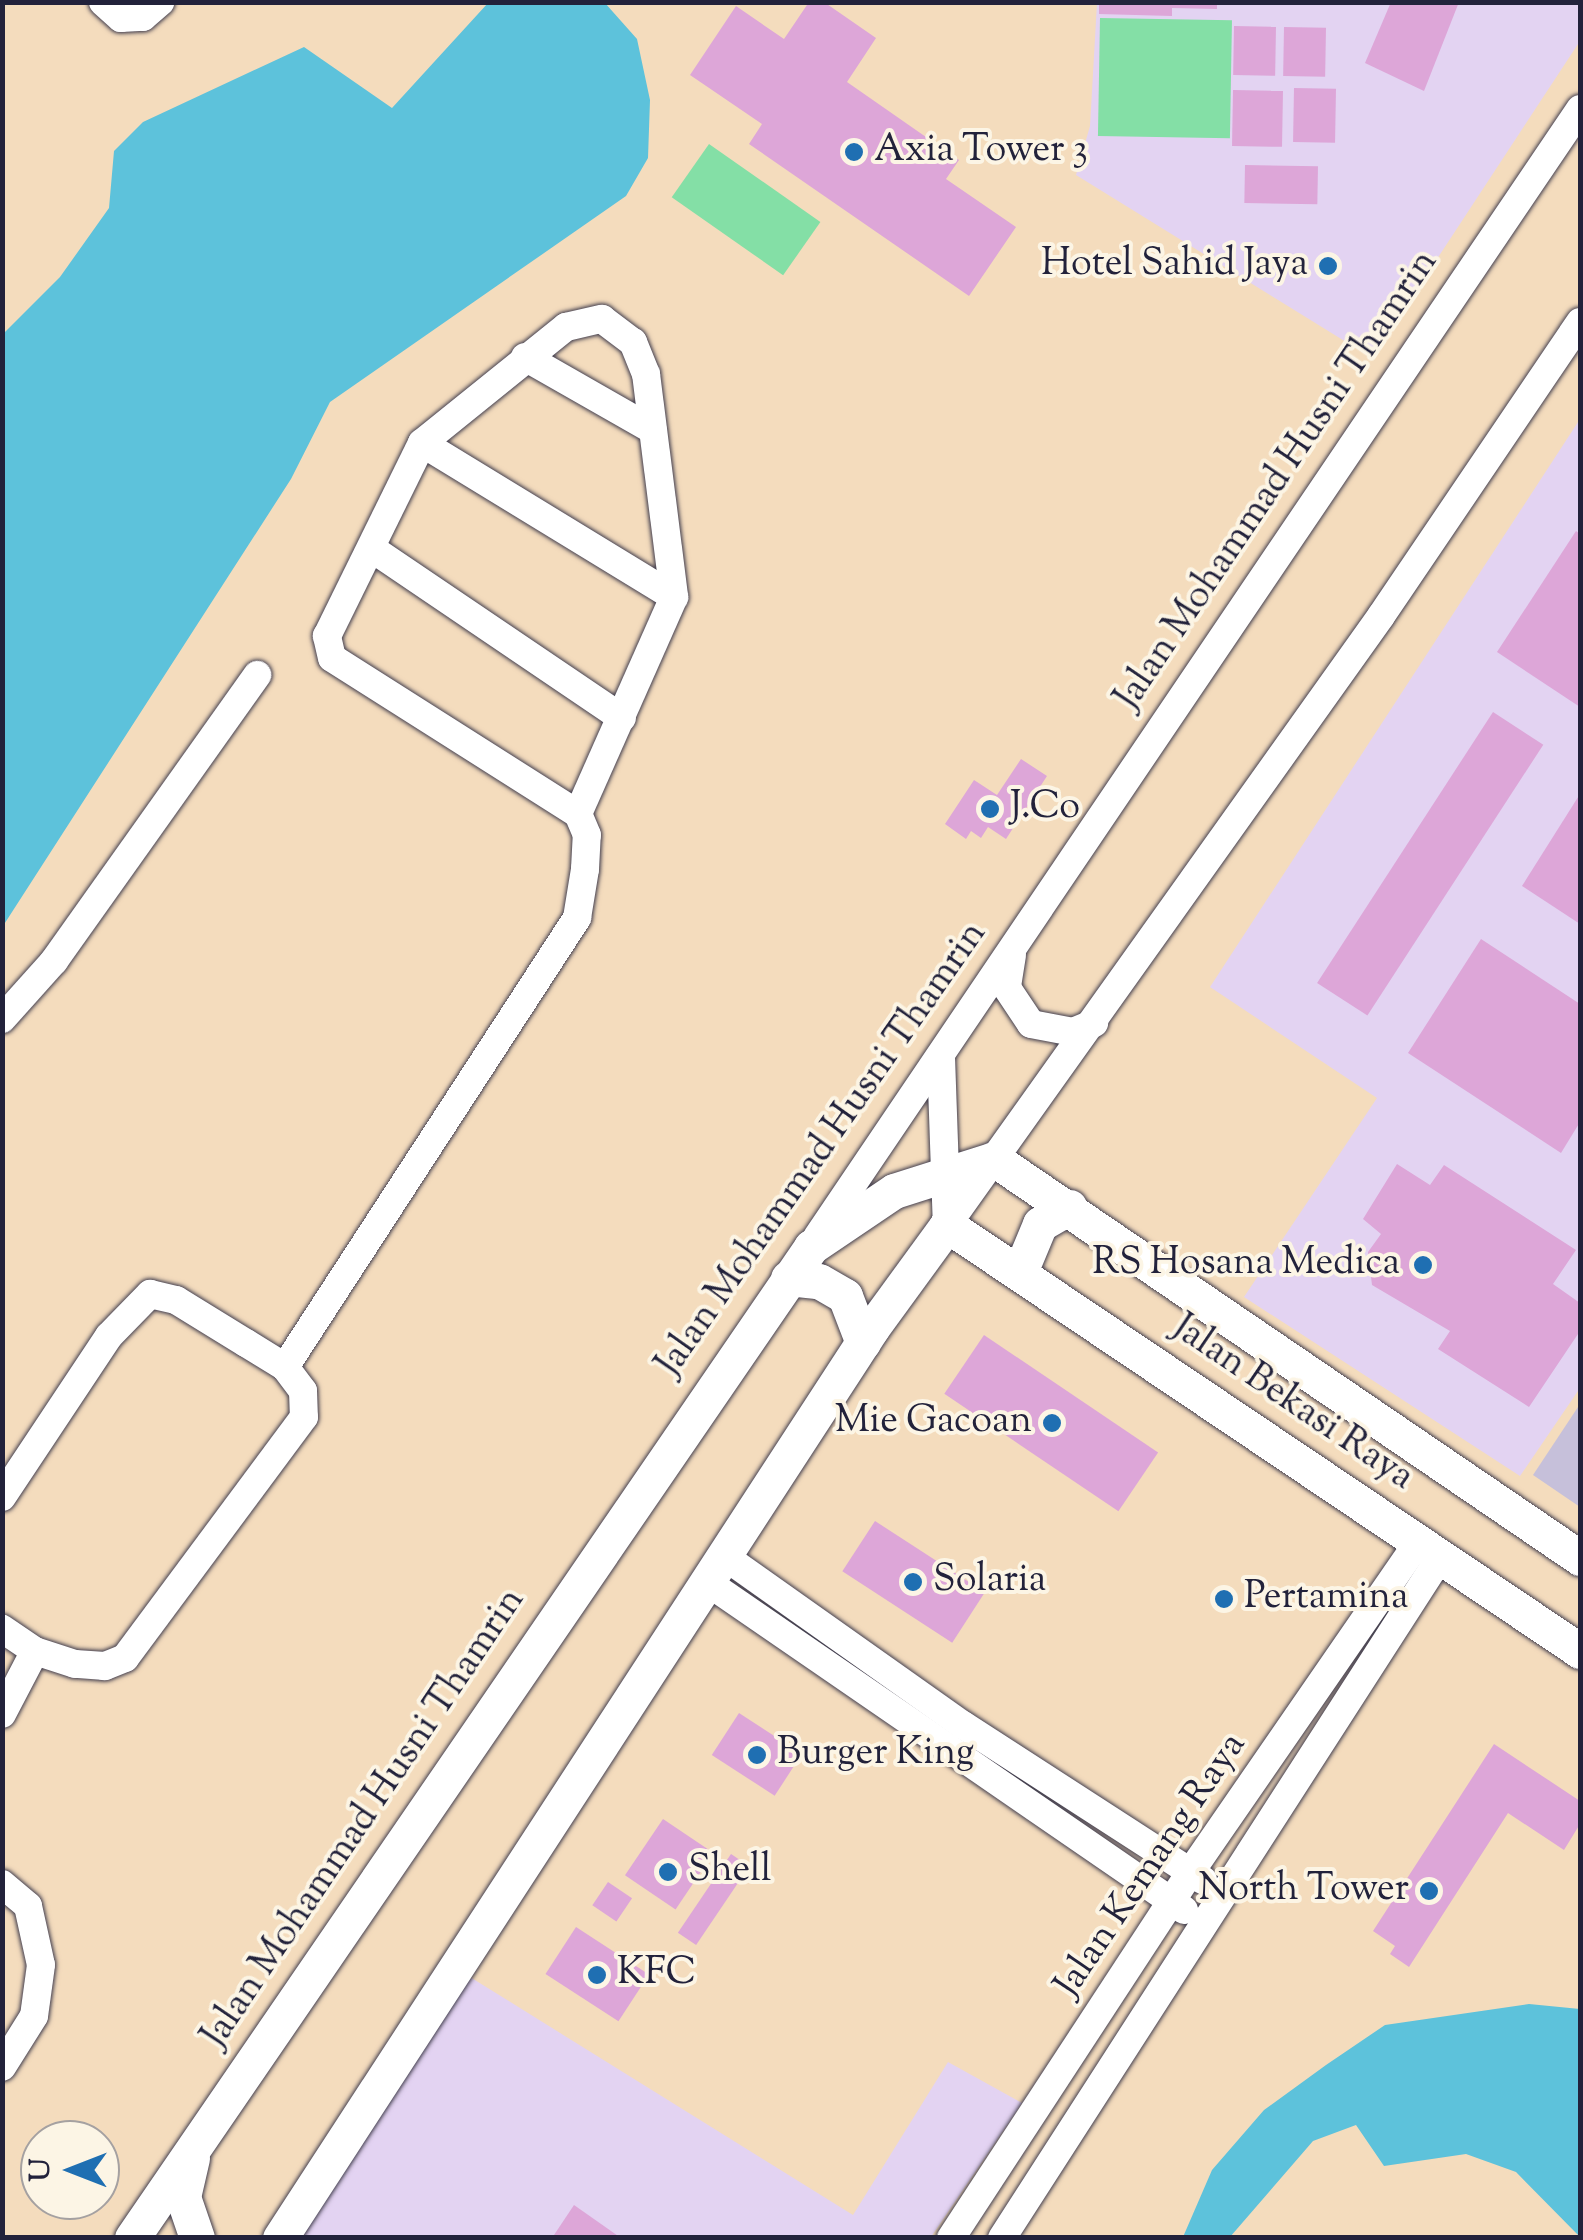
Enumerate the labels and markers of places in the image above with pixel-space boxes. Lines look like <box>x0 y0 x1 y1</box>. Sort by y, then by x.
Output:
place label: Axia Tower 3 <box>874 129 1088 175</box>
marker: Axia Tower 3 <box>843 141 865 163</box>
place label: Hotel Sahid Jaya <box>1041 243 1308 289</box>
marker: Hotel Sahid Jaya <box>1317 255 1339 277</box>
place label: J.Co <box>1010 786 1080 832</box>
marker: J.Co <box>979 798 1001 820</box>
place label: RS Hosana Medica <box>1092 1242 1400 1288</box>
marker: RS Hosana Medica <box>1410 1252 1436 1278</box>
place label: Mie Gacoan <box>835 1400 1032 1446</box>
marker: Mie Gacoan <box>1041 1412 1063 1434</box>
place label: Solaria <box>933 1559 1046 1605</box>
marker: Solaria <box>902 1571 924 1593</box>
place label: Pertamina <box>1244 1576 1408 1622</box>
marker: Pertamina <box>1213 1588 1235 1610</box>
place label: Burger King <box>777 1732 974 1778</box>
marker: Burger King <box>746 1744 768 1766</box>
place label: Shell <box>688 1849 771 1895</box>
marker: Shell <box>657 1861 679 1883</box>
place label: North Tower <box>1198 1868 1409 1914</box>
marker: North Tower <box>1418 1880 1440 1902</box>
place label: KFC <box>617 1952 696 1998</box>
marker: KFC <box>586 1964 608 1986</box>

